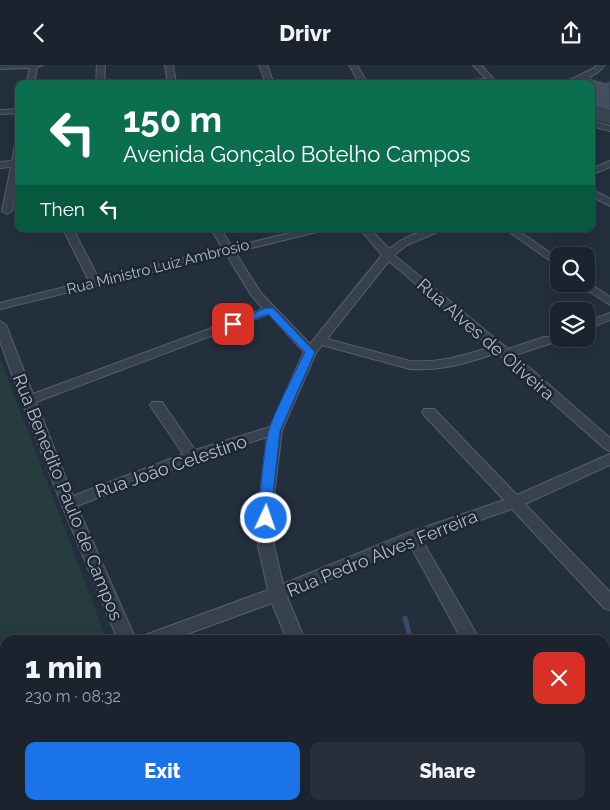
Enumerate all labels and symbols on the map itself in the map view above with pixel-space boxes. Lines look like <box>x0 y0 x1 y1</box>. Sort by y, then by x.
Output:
street label: Rua Ministro Luiz Ambrosio <box>65 236 251 298</box>
street label: Rua Alves de Oliveira <box>413 274 559 404</box>
pin <box>212 303 254 345</box>
street label: Rua Benedito Paulo de Campos <box>9 371 127 624</box>
street label: Rua João Celestino <box>93 430 250 502</box>
position arrow <box>239 491 291 543</box>
street label: Rua Pedro Alves Ferreira <box>284 505 480 601</box>

